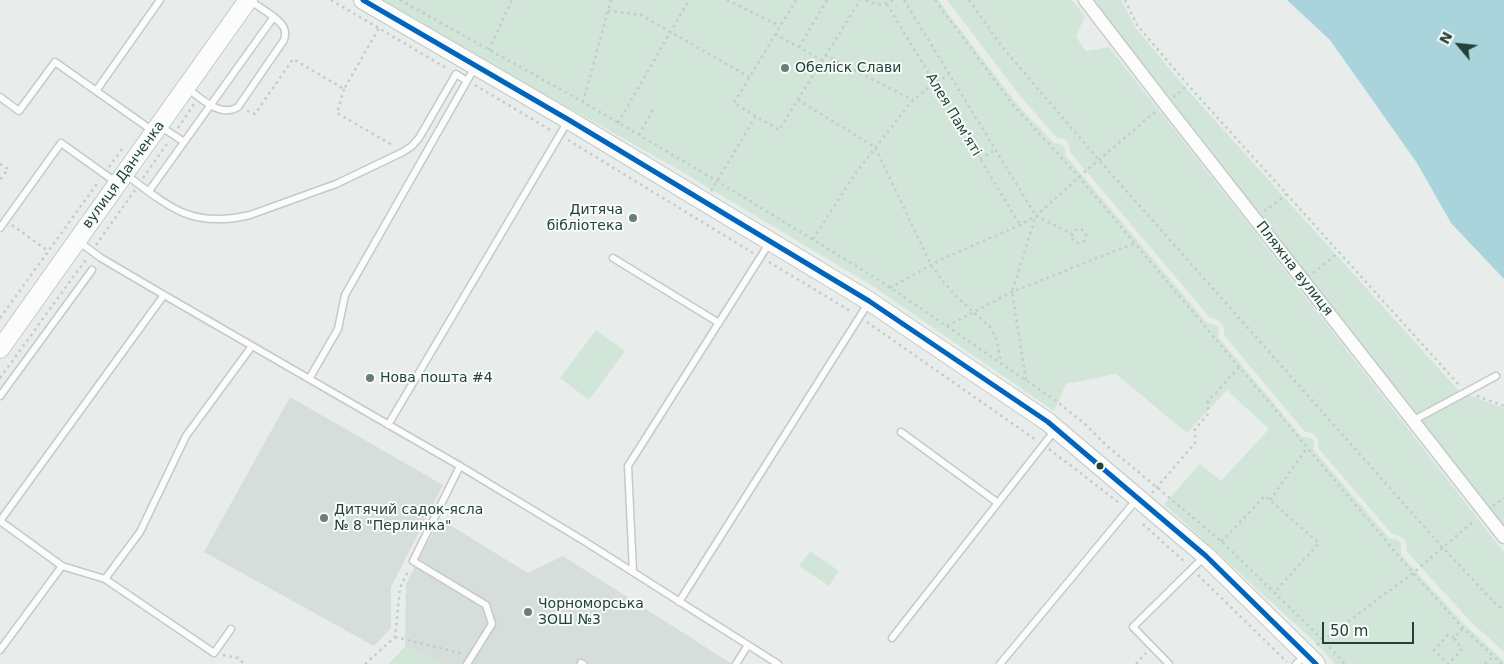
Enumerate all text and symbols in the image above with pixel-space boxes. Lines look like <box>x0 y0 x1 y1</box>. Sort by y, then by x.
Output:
north arrow <box>1434 20 1484 70</box>
text: N <box>1436 29 1456 47</box>
place label: Обеліск Cлави <box>795 60 901 76</box>
marker: Обеліск Cлави <box>779 62 791 74</box>
street label: Алея Пам'яті <box>922 70 984 160</box>
street label: вулиця Данченка <box>79 118 169 232</box>
place label: Дитяча бібліотека <box>547 202 623 234</box>
marker: Дитяча бібліотека <box>627 212 639 224</box>
street label: Пляжна вулиця <box>1252 218 1336 320</box>
place label: Нова пошта #4 <box>380 370 493 386</box>
marker: Нова пошта #4 <box>364 372 376 384</box>
unlabelled marker <box>1095 461 1105 471</box>
place label: Дитячий садок-ясла № 8 "Перлинка" <box>334 502 483 534</box>
marker: Дитячий садок-ясла № 8 "Перлинка" <box>318 512 330 524</box>
place label: Чорноморська ЗОШ №3 <box>538 596 644 628</box>
marker: Чорноморська ЗОШ №3 <box>522 606 534 618</box>
scale bar <box>1324 612 1416 644</box>
text: 50 m <box>1330 622 1368 640</box>

